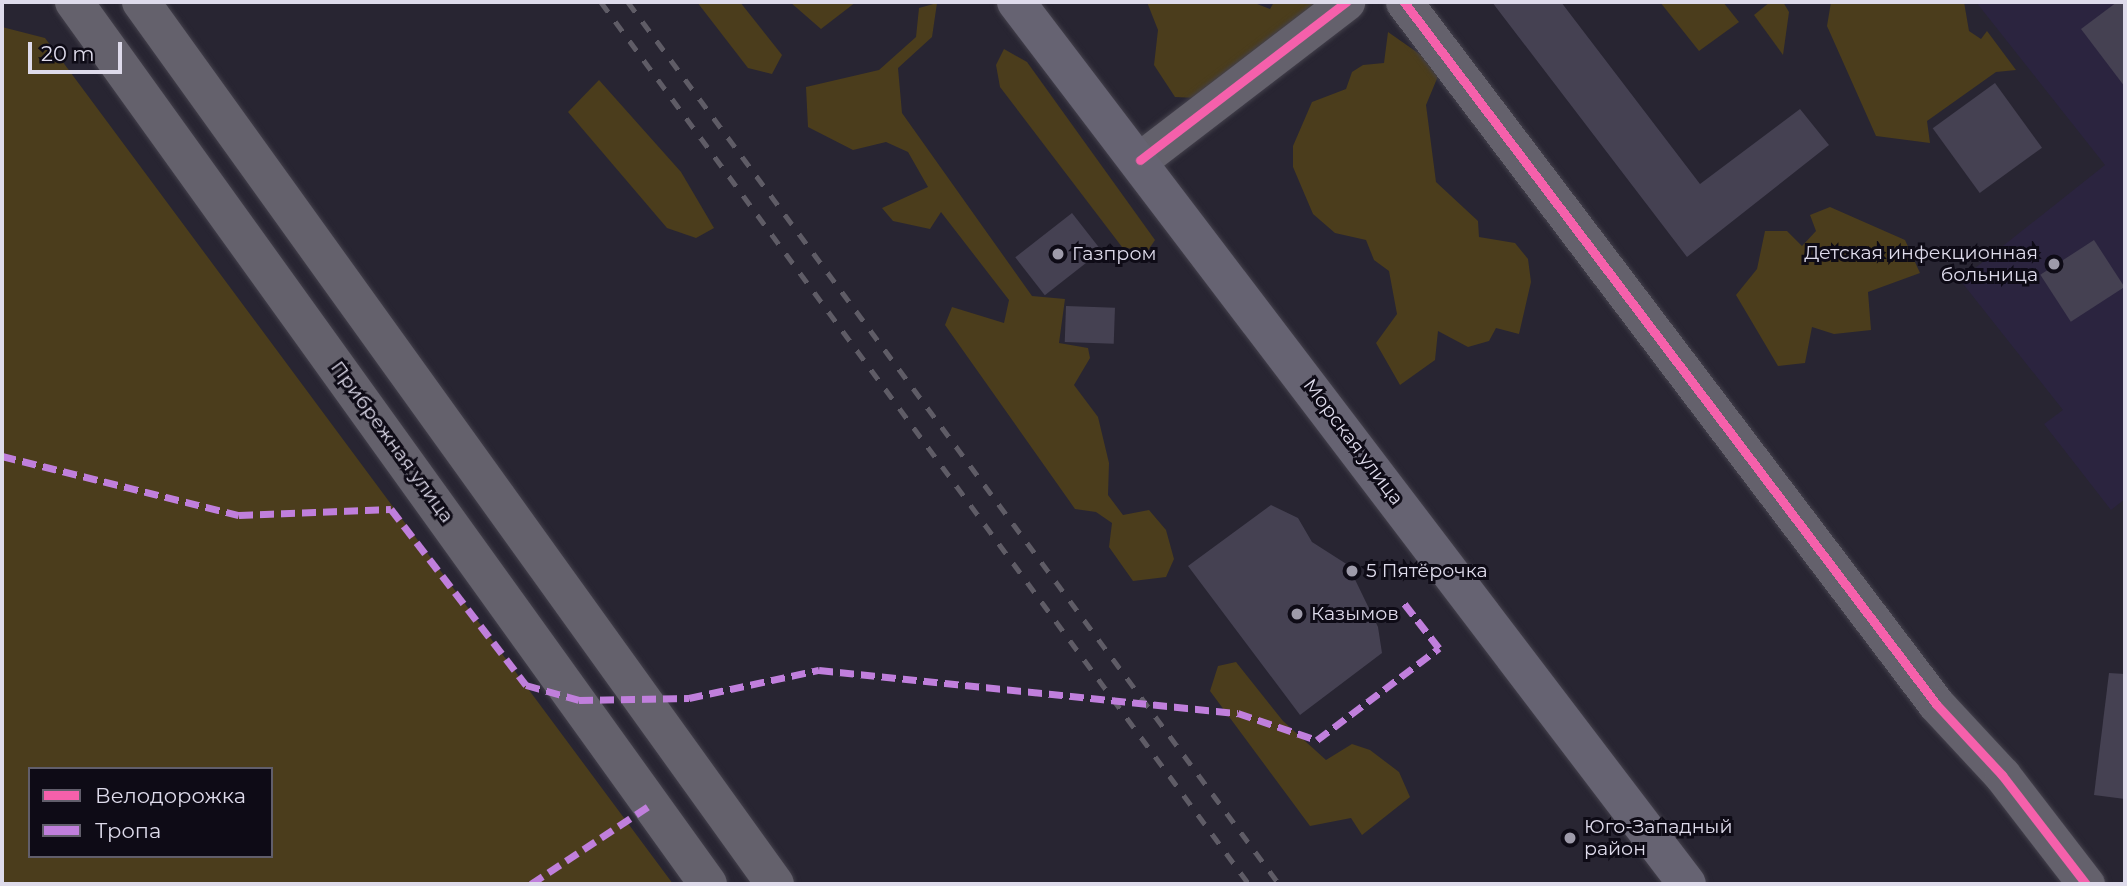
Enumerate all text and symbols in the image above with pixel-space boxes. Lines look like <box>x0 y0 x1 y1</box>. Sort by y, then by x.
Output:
scale bar <box>32 28 126 72</box>
text: 20 m <box>41 41 95 66</box>
place label: Детская инфекционная больница <box>1804 242 2038 286</box>
place label: Газпром <box>1072 243 1156 265</box>
marker: Газпром <box>1050 246 1066 262</box>
marker: Детская инфекционная больница <box>2044 254 2064 274</box>
street label: Прибрежная улица <box>326 357 458 527</box>
street label: Морская улица <box>1298 375 1408 509</box>
place label: 5 Пятёрочка <box>1366 560 1488 582</box>
marker: 5 Пятёрочка <box>1344 563 1360 579</box>
place label: Казымов <box>1311 603 1399 625</box>
marker: Казымов <box>1289 606 1305 622</box>
legend <box>28 767 273 858</box>
text: Велодорожка <box>95 783 246 808</box>
place label: Юго-Западный район <box>1584 816 1733 860</box>
text: Тропа <box>95 818 161 843</box>
marker: Юго-Западный район <box>1562 830 1578 846</box>

